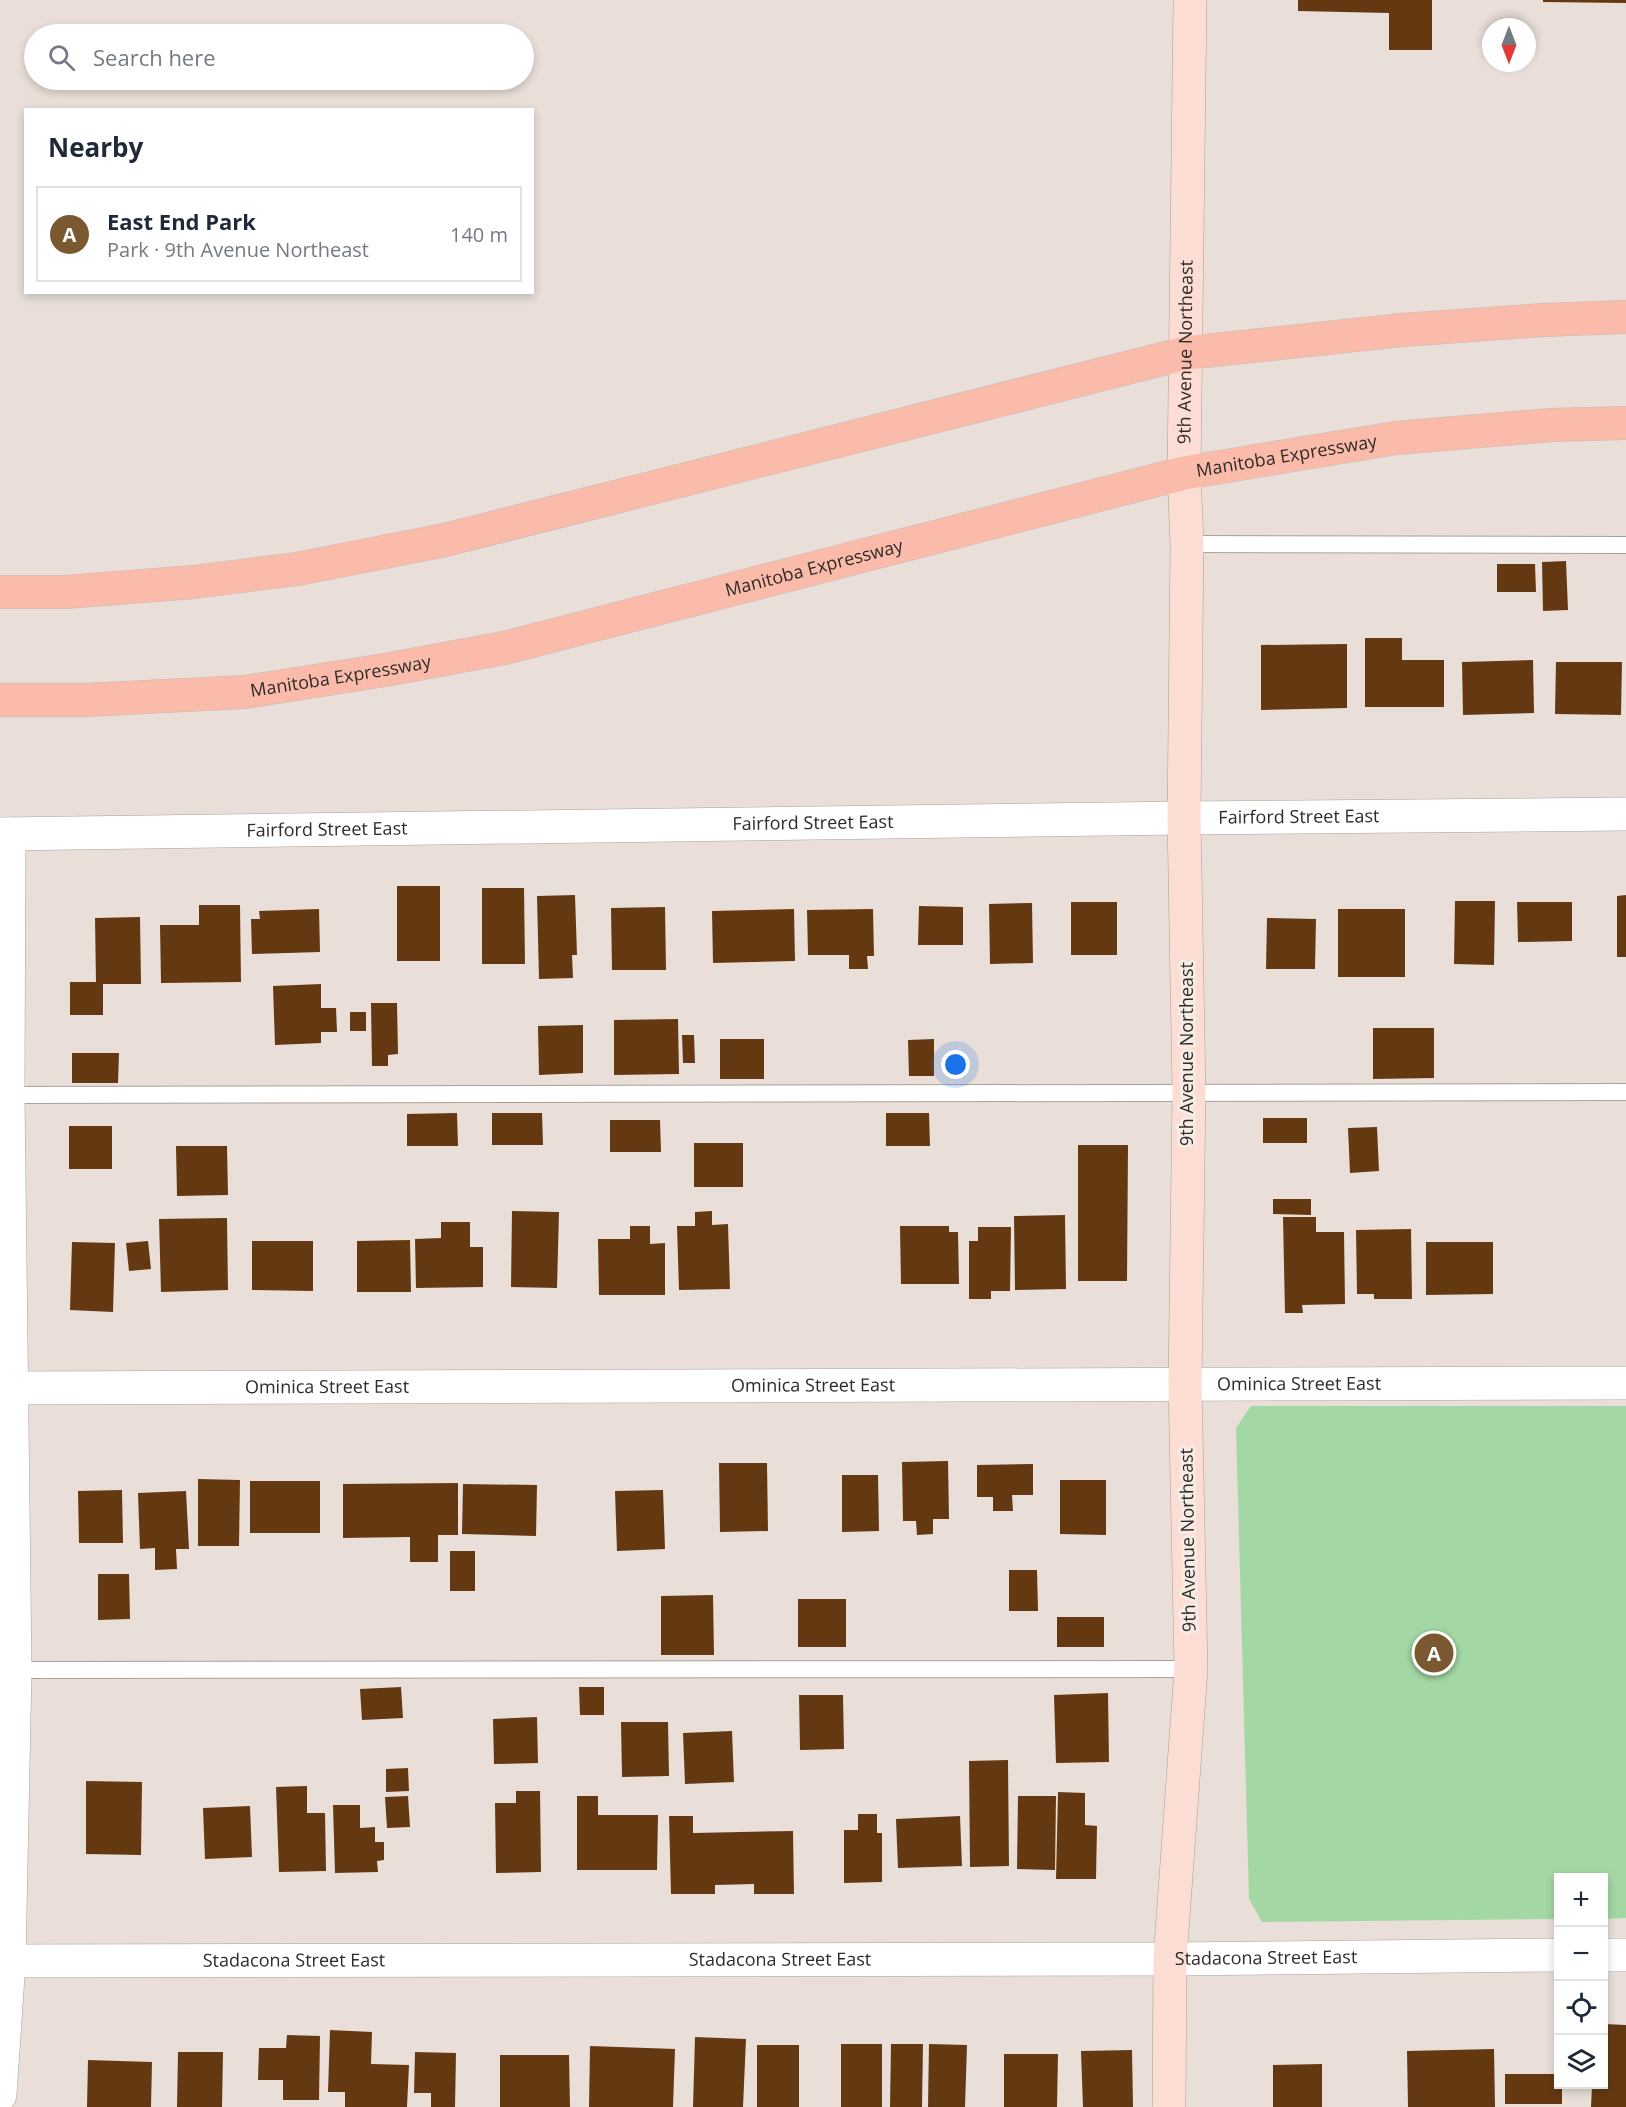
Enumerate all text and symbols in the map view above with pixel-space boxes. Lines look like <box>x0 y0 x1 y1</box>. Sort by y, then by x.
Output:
north arrow <box>1482 18 1536 72</box>
search box <box>24 24 534 90</box>
icon: search <box>45 41 78 74</box>
text: Search here <box>93 42 216 72</box>
text: Nearby <box>48 129 143 165</box>
text: East End Park <box>107 206 256 236</box>
text: A <box>63 221 76 248</box>
text: 140 m <box>450 221 508 248</box>
text: Park · 9th Avenue Northeast <box>107 236 369 263</box>
street label: 9th Avenue Northeast <box>1171 260 1198 444</box>
street label: Manitoba Expressway <box>1194 428 1379 482</box>
street label: Manitoba Expressway <box>722 533 906 602</box>
street label: Manitoba Expressway <box>248 649 434 702</box>
street label: Fairford Street East <box>1218 803 1380 829</box>
street label: Fairford Street East <box>732 809 894 835</box>
street label: Fairford Street East <box>246 815 408 842</box>
street label: 9th Avenue Northeast <box>1174 962 1198 1146</box>
your location <box>941 1050 970 1079</box>
street label: Ominica Street East <box>1217 1371 1381 1395</box>
street label: Ominica Street East <box>731 1372 895 1397</box>
street label: Ominica Street East <box>245 1374 409 1398</box>
street label: 9th Avenue Northeast <box>1173 1448 1201 1632</box>
pin: A <box>1414 1630 1454 1676</box>
map controls <box>1554 1873 1608 2089</box>
button: + <box>1554 1873 1608 1927</box>
button: − <box>1554 1927 1608 1981</box>
street label: Stadacona Street East <box>1175 1944 1357 1970</box>
street label: Stadacona Street East <box>203 1947 385 1972</box>
street label: Stadacona Street East <box>689 1947 871 1971</box>
button: locate <box>1554 1981 1608 2035</box>
button: layers <box>1554 2035 1608 2089</box>

